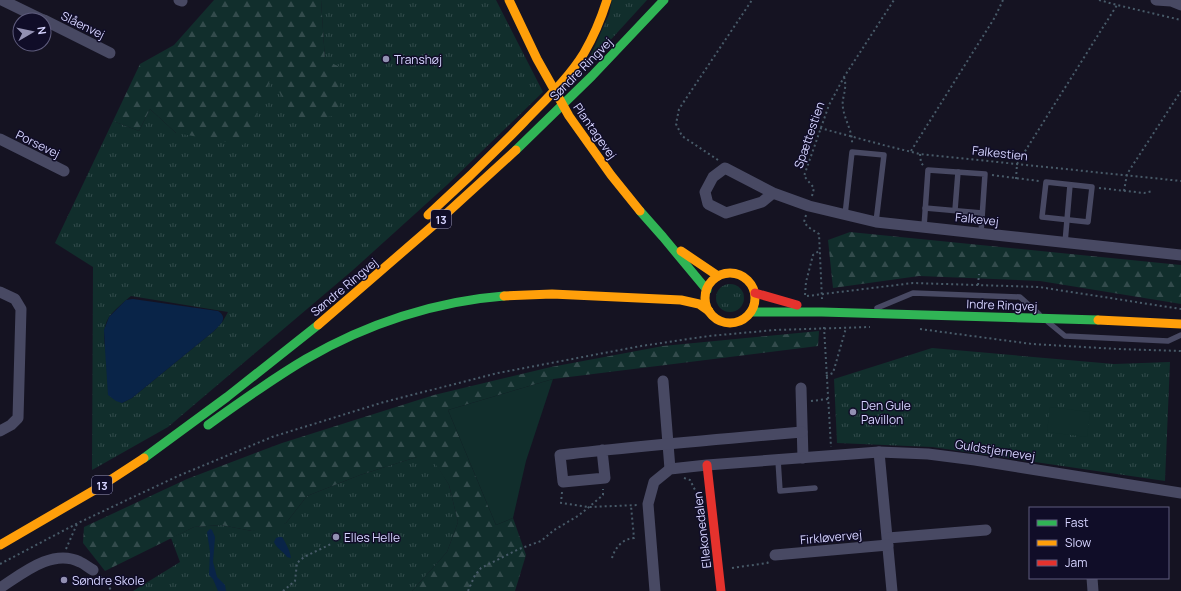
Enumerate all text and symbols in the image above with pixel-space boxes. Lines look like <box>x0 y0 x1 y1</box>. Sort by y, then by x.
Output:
street label: Slåenvej <box>58 7 108 43</box>
north arrow <box>12 12 52 52</box>
text: N <box>34 25 50 36</box>
street label: Søndre Ringvej <box>546 34 616 104</box>
place label: Transhøj <box>394 51 442 68</box>
marker: Transhøj <box>381 54 391 64</box>
street label: Plantagevej <box>569 99 621 163</box>
street label: Spættestien <box>790 99 828 171</box>
street label: Porsevej <box>13 126 63 162</box>
street label: Falkestien <box>971 142 1029 164</box>
street label: Falkevej <box>954 208 1000 230</box>
road number: 13 <box>431 210 451 228</box>
street label: Søndre Ringvej <box>307 254 381 320</box>
street label: Indre Ringvej <box>966 295 1038 315</box>
place label: Den Gule Pavillon <box>861 397 911 428</box>
marker: Den Gule Pavillon <box>848 407 858 417</box>
street label: Guldstjernevej <box>954 435 1036 465</box>
road number: 13 <box>92 476 112 494</box>
street label: Ellekonedalen <box>689 491 715 569</box>
legend <box>1029 507 1169 579</box>
text: Fast <box>1065 514 1089 531</box>
street label: Firkløvervej <box>799 526 863 548</box>
place label: Elles Helle <box>344 529 400 546</box>
marker: Elles Helle <box>331 532 341 542</box>
text: Slow <box>1065 534 1091 551</box>
text: Jam <box>1065 554 1087 571</box>
place label: Søndre Skole <box>72 572 144 589</box>
marker: Søndre Skole <box>59 575 69 585</box>

